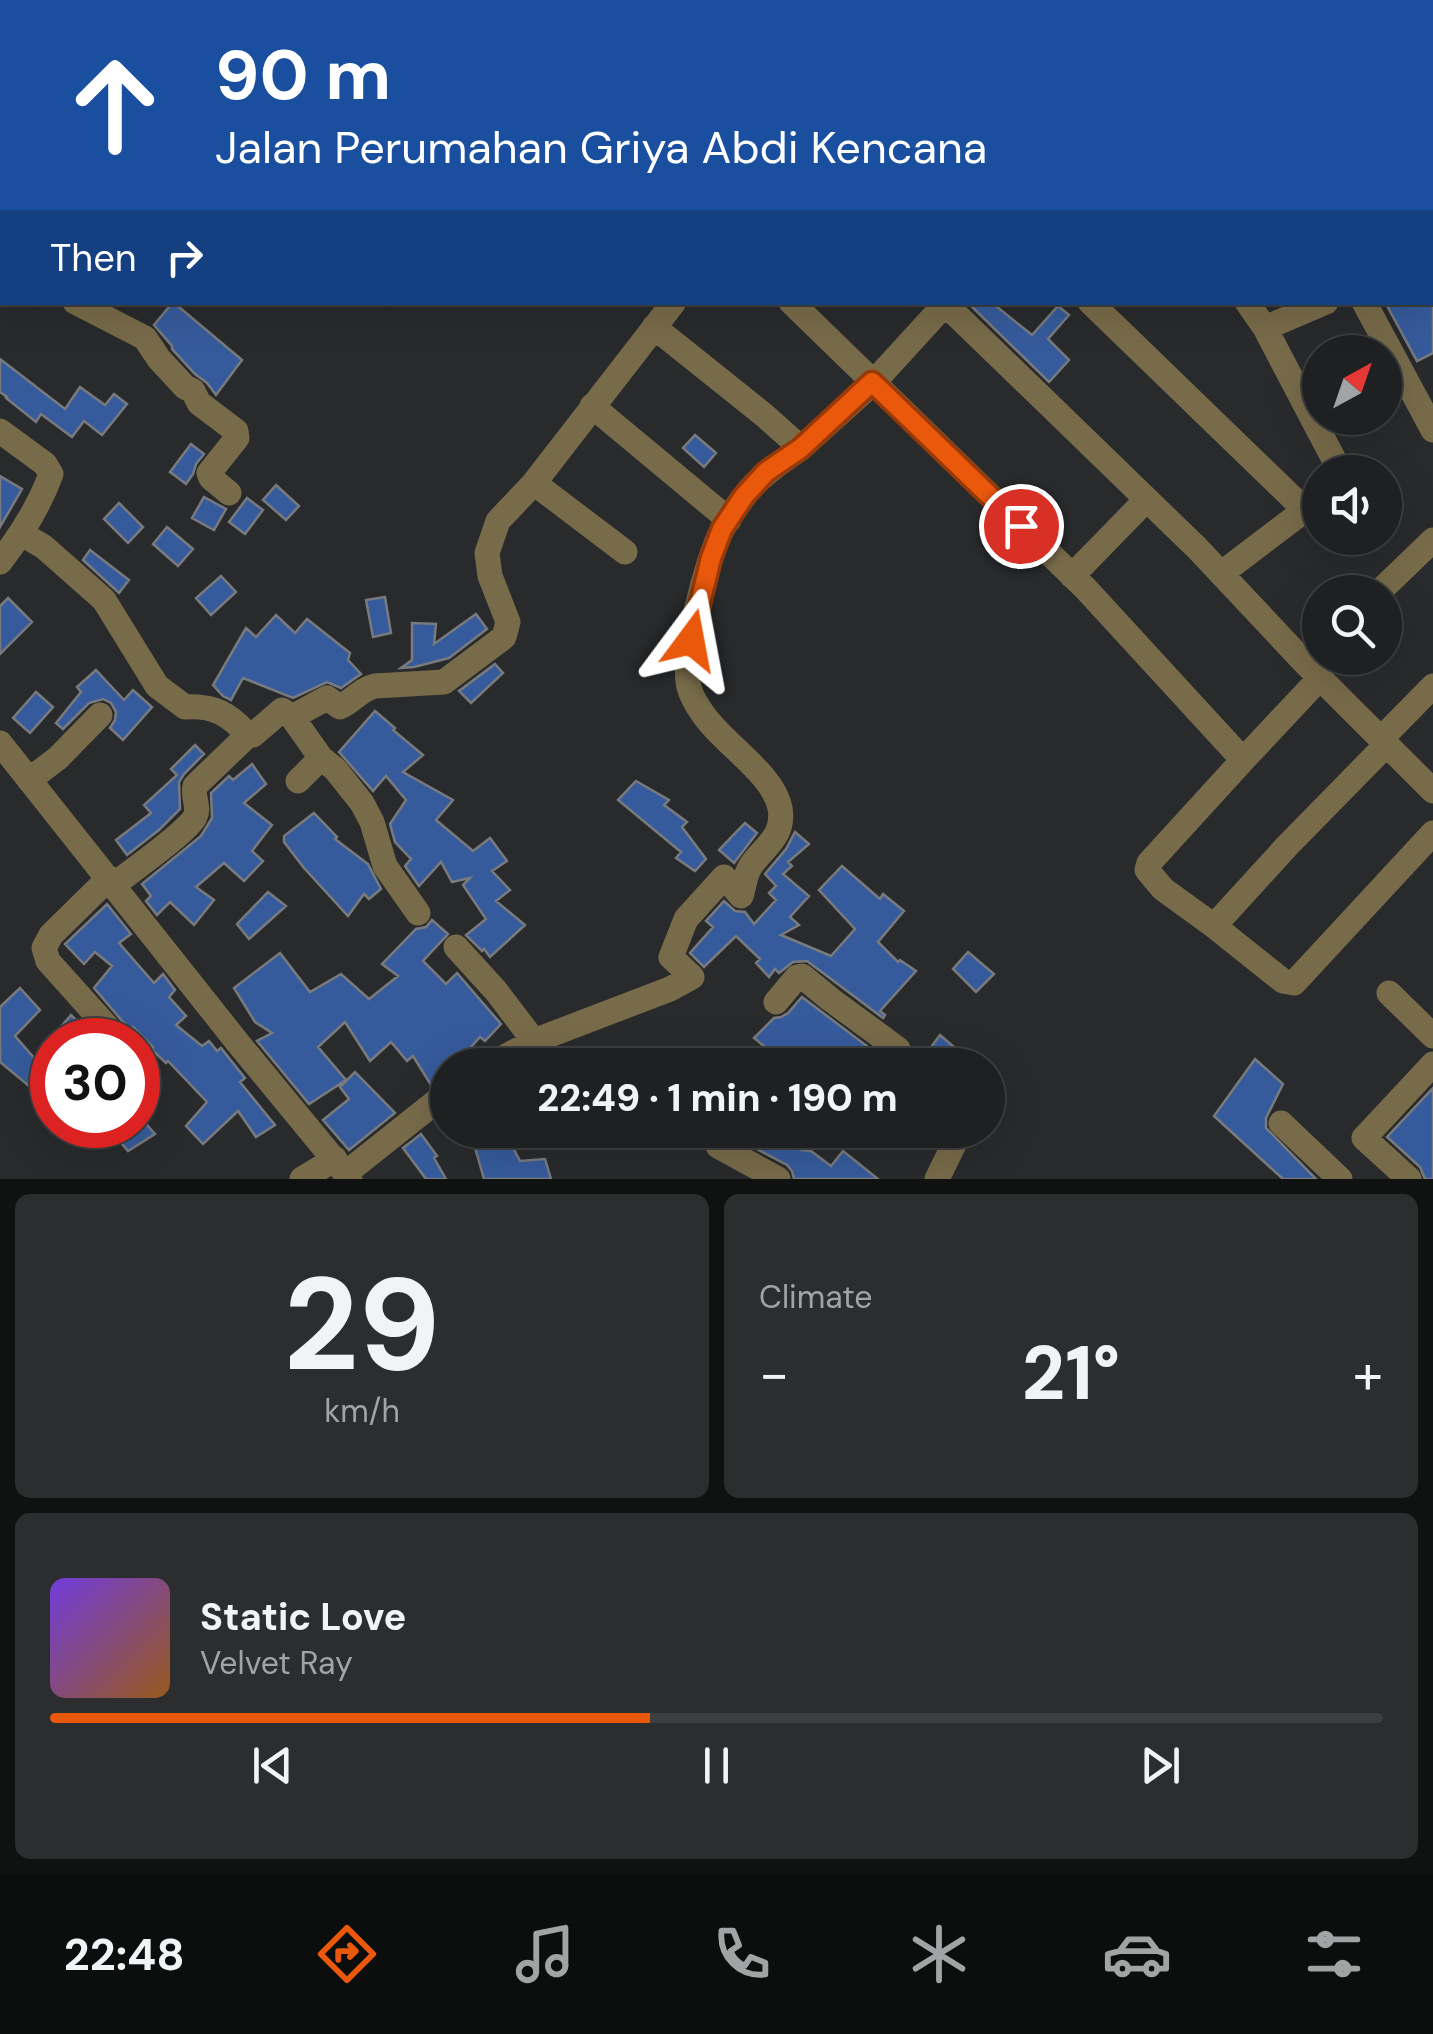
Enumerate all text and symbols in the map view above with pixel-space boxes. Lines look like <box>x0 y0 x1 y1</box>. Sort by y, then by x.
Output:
text: 90 m <box>215 30 391 121</box>
icon: ahead <box>50 40 180 170</box>
text: Jalan Perumahan Griya Abdi Kencana <box>215 118 987 177</box>
icon: right <box>157 230 212 285</box>
text: Then <box>50 233 137 283</box>
north arrow <box>1302 335 1402 435</box>
map controls <box>1302 335 1402 675</box>
button: sound <box>1302 455 1402 555</box>
pin <box>979 484 1064 569</box>
icon: arrive <box>994 499 1049 554</box>
button: search <box>1302 575 1402 675</box>
position arrow <box>639 588 743 692</box>
speed limit sign: 30 <box>30 1018 160 1148</box>
text: 22:49 · 1 min · 190 m <box>537 1073 898 1123</box>
text: 29 <box>283 1240 441 1409</box>
text: Climate <box>759 1276 873 1318</box>
text: 21° <box>1022 1325 1120 1422</box>
text: − <box>759 1338 789 1410</box>
text: + <box>1353 1338 1383 1410</box>
text: km/h <box>324 1390 400 1432</box>
text: Static Love <box>200 1592 406 1642</box>
text: Velvet Ray <box>200 1642 353 1684</box>
icon: previous <box>245 1738 300 1793</box>
icon: pause <box>689 1738 744 1793</box>
icon: next <box>1133 1738 1188 1793</box>
icon: directions <box>312 1919 382 1989</box>
icon: music <box>510 1919 580 1989</box>
icon: phone <box>707 1919 777 1989</box>
icon: climate <box>904 1919 974 1989</box>
icon: car <box>1102 1919 1172 1989</box>
icon: filters <box>1299 1919 1369 1989</box>
text: 22:48 <box>64 1925 185 1984</box>

